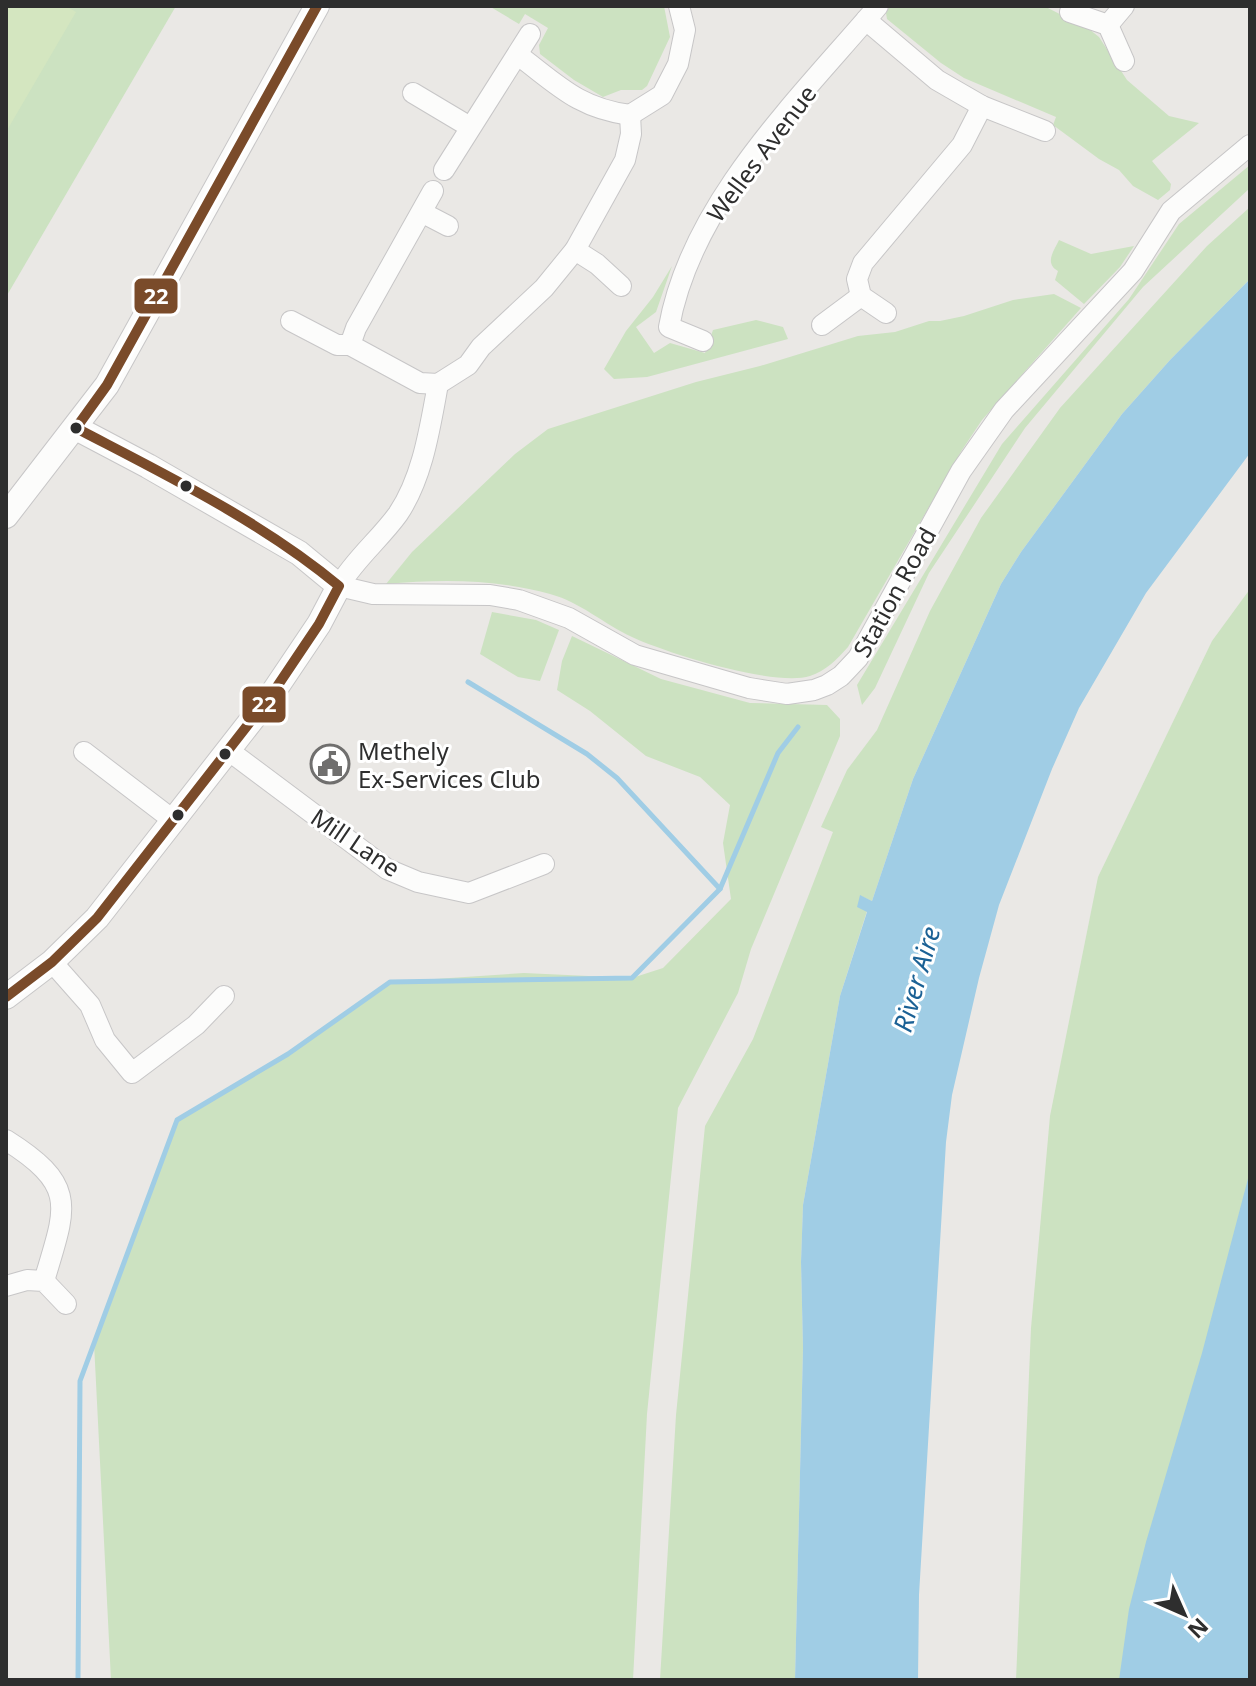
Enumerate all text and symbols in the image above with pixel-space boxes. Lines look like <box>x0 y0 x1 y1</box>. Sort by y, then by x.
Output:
street label: Welles Avenue <box>699 78 823 228</box>
line badge: 22 <box>133 277 179 315</box>
text: 22 <box>143 280 169 310</box>
unlabelled marker <box>68 420 84 436</box>
unlabelled marker <box>178 478 194 494</box>
street label: Station Road <box>845 521 943 663</box>
line badge: 22 <box>241 685 287 724</box>
text: 22 <box>251 688 277 718</box>
place label: Methely Ex-Services Club <box>358 734 541 795</box>
public building icon: Methely Ex-Services Club <box>309 743 351 785</box>
unlabelled marker <box>217 746 233 762</box>
street label: Mill Lane <box>305 800 407 884</box>
unlabelled marker <box>170 807 186 823</box>
water label: River Aire <box>884 922 948 1036</box>
north arrow <box>1144 1574 1224 1654</box>
text: N <box>1182 1612 1216 1646</box>

